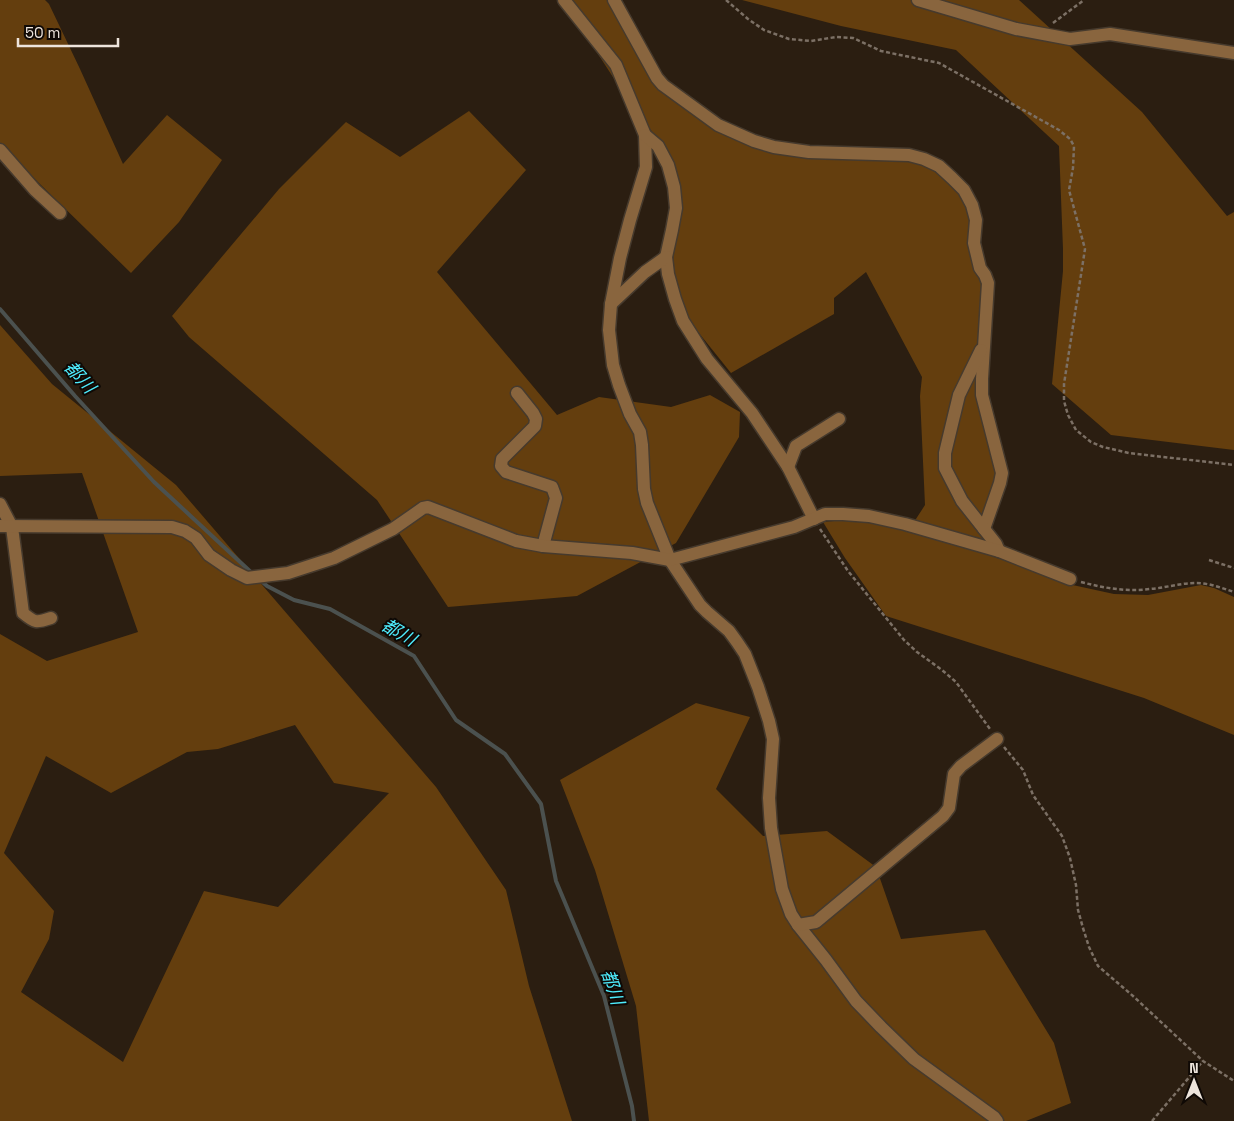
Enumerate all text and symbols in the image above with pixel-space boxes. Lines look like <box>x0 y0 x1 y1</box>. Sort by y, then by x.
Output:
scale bar <box>18 15 118 47</box>
text: 50 m <box>25 23 60 42</box>
water label: 都川 <box>59 356 102 400</box>
water label: 都川 <box>378 613 422 652</box>
water label: 都川 <box>596 966 630 1010</box>
north arrow <box>1169 1056 1219 1106</box>
text: N <box>1189 1059 1199 1077</box>

